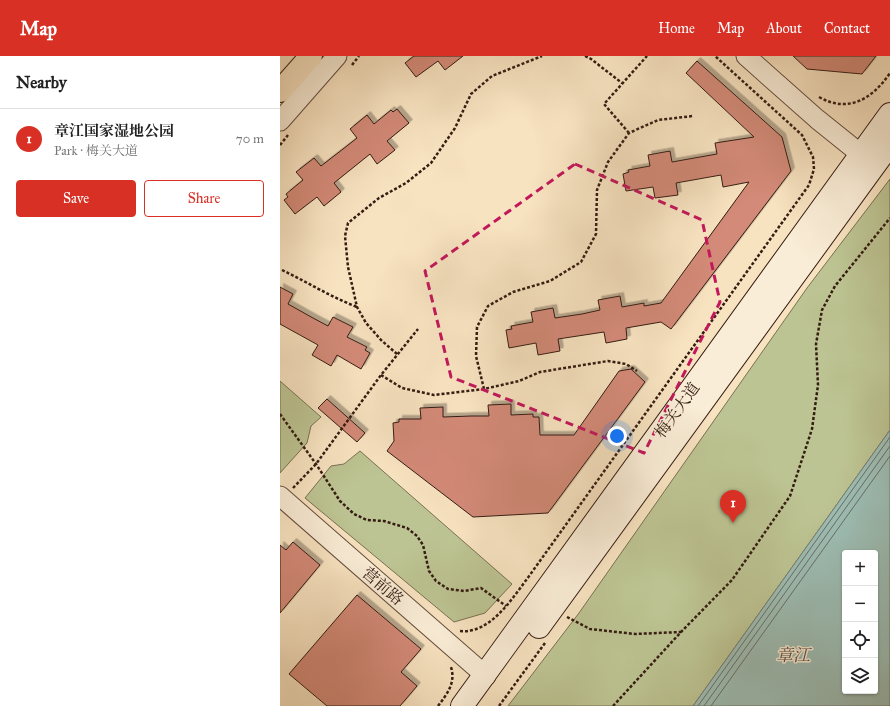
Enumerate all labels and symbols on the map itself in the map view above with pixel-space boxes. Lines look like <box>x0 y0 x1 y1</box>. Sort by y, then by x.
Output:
street label: 梅关大道 <box>651 379 703 441</box>
your location <box>607 426 627 446</box>
pin: 1 <box>720 490 746 523</box>
street label: 营前路 <box>359 563 407 609</box>
water label: 章江 <box>776 645 813 666</box>

